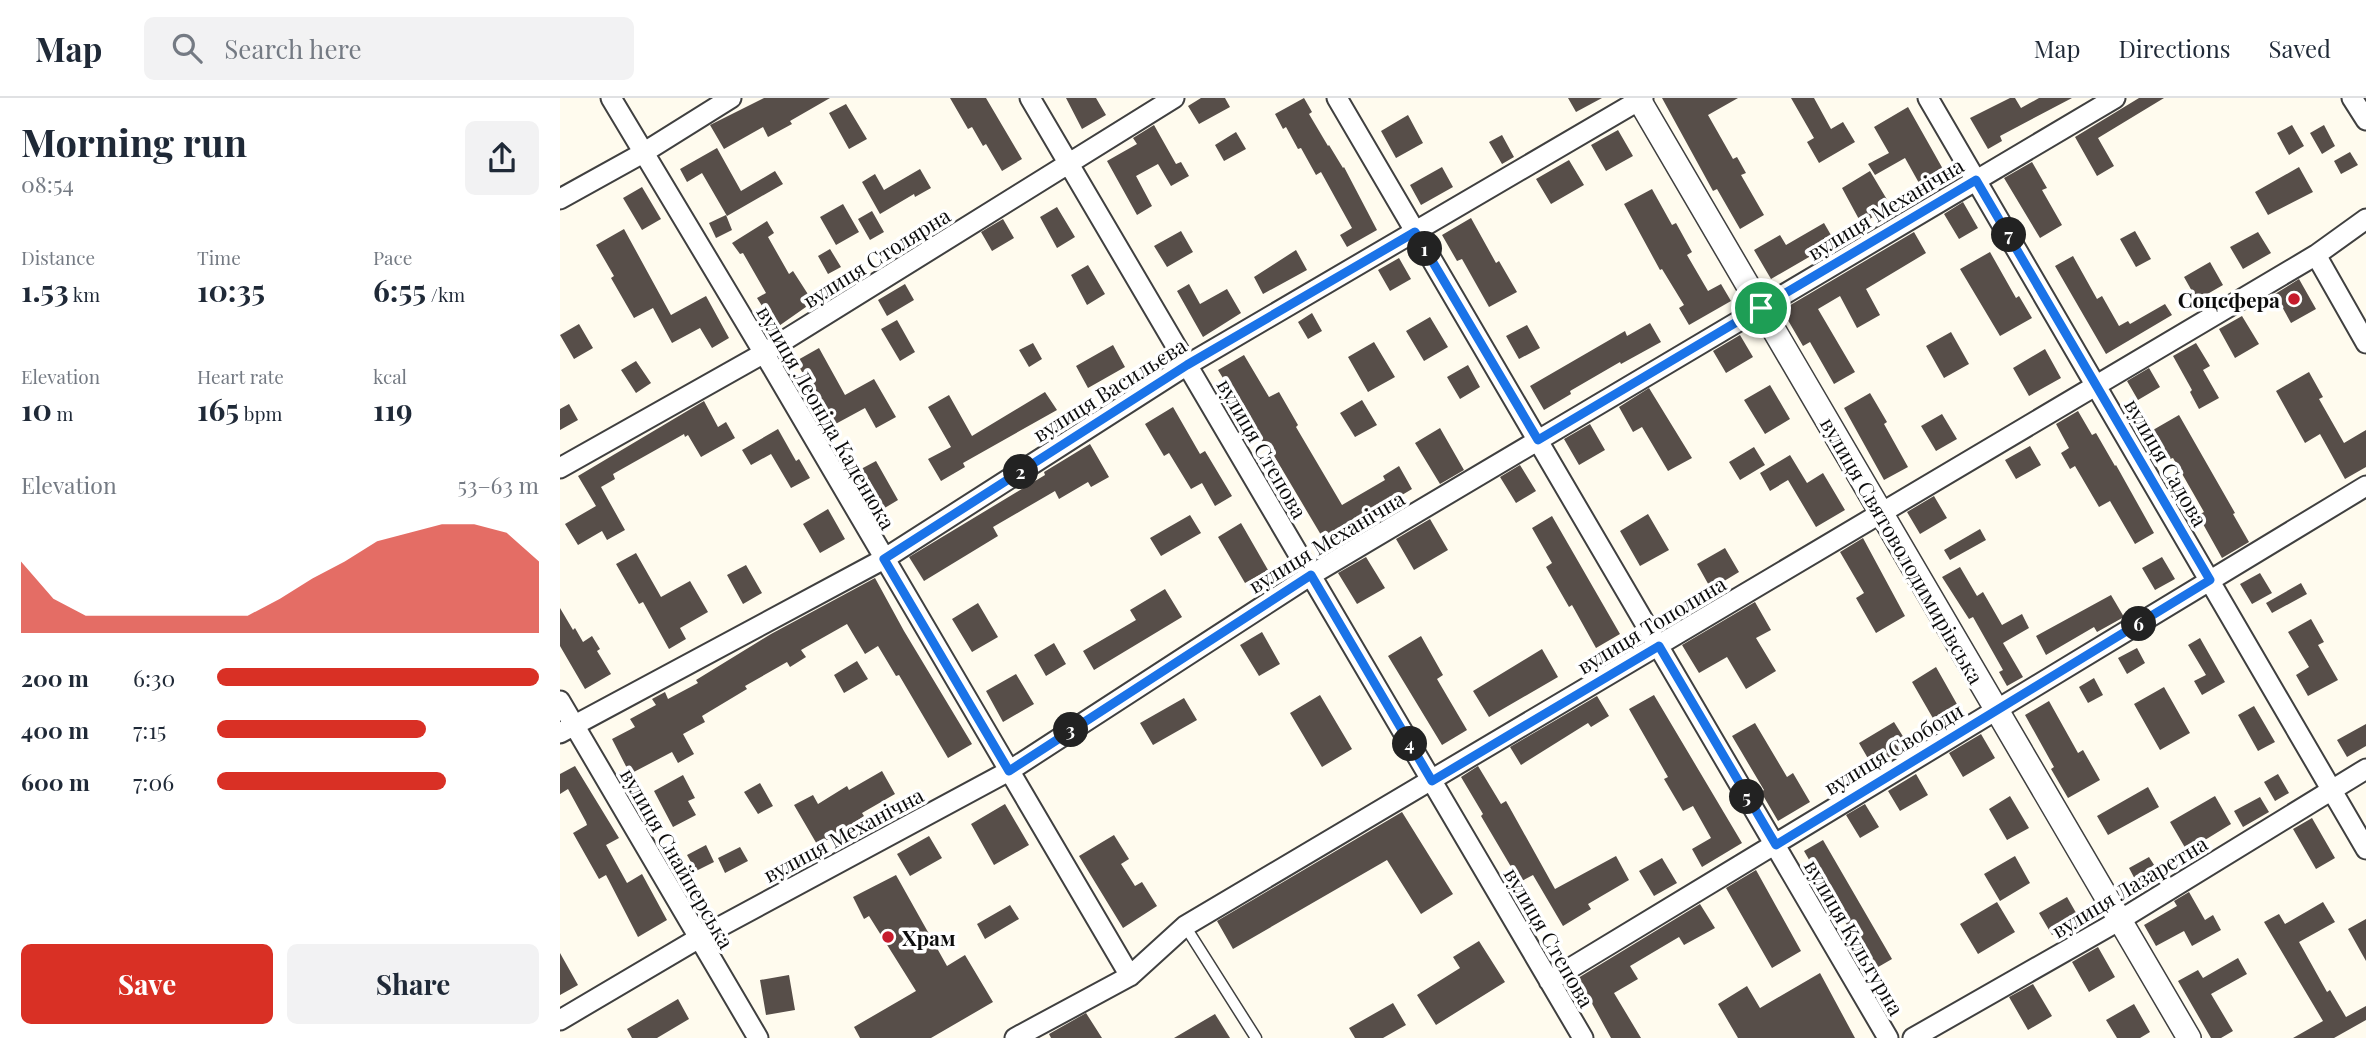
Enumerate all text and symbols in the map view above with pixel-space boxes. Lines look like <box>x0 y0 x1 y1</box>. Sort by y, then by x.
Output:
search box <box>144 17 634 80</box>
text: Map <box>35 26 102 70</box>
icon: search <box>168 29 206 67</box>
text: Search here <box>224 31 362 66</box>
text: Map <box>2034 32 2080 64</box>
text: Directions <box>2118 32 2231 64</box>
text: Saved <box>2269 32 2331 64</box>
text: Morning run <box>21 116 247 167</box>
button: share <box>465 121 539 195</box>
street label: вулиця Механічна <box>1802 150 1969 266</box>
text: 08:54 <box>21 168 74 199</box>
street label: вулиця Столярна <box>797 200 955 314</box>
pin: 7 <box>1992 218 2026 252</box>
text: 7 <box>2004 221 2013 247</box>
pin: 1 <box>1408 232 1442 266</box>
text: 1 <box>1421 235 1428 261</box>
text: Distance <box>21 244 95 270</box>
text: Time <box>197 244 241 270</box>
text: Pace <box>373 244 412 270</box>
text: 1.53 <box>21 270 69 310</box>
text: 10:35 <box>197 270 265 310</box>
text: 6:55 <box>373 270 426 310</box>
pin <box>1731 278 1791 338</box>
text: km <box>69 281 100 307</box>
text: /km <box>426 281 465 307</box>
place label: Соцсфера <box>2178 285 2280 313</box>
icon: arrive <box>1742 289 1780 327</box>
marker: Соцсфера <box>2286 291 2302 307</box>
street label: вулиця Леоніда Каденюка <box>751 300 903 534</box>
street label: вулиця Васильєва <box>1027 330 1191 447</box>
text: Elevation <box>21 363 100 389</box>
text: Heart rate <box>197 363 284 389</box>
text: kcal <box>373 363 407 389</box>
street label: вулиця Степова <box>1212 373 1315 523</box>
text: 10 <box>21 389 52 429</box>
text: 165 <box>197 389 239 429</box>
text: 119 <box>373 389 413 429</box>
street label: вулиця Садова <box>2119 393 2215 532</box>
text: m <box>52 400 73 426</box>
text: bpm <box>239 400 282 426</box>
street label: вулиця Святоволодимирівська <box>1815 412 1991 689</box>
pin: 2 <box>1004 454 1038 490</box>
text: 2 <box>1016 458 1025 484</box>
text: Elevation <box>21 469 117 500</box>
text: 53–63 m <box>458 469 539 500</box>
street label: вулиця Механічна <box>1243 483 1410 599</box>
street label: вулиця Тополина <box>1571 568 1731 679</box>
pin: 6 <box>2122 606 2156 642</box>
text: 6 <box>2133 610 2144 636</box>
text: 200 m <box>21 662 89 693</box>
text: 6:30 <box>133 662 175 693</box>
street label: вулиця Свободи <box>1818 695 1968 801</box>
pin: 3 <box>1054 712 1088 748</box>
text: 400 m <box>21 714 89 745</box>
text: 7:15 <box>133 714 166 745</box>
text: 3 <box>1066 716 1075 742</box>
pin: 4 <box>1392 726 1428 762</box>
text: 4 <box>1404 730 1415 756</box>
street label: вулиця Снайперська <box>615 763 741 954</box>
text: 600 m <box>21 766 90 797</box>
text: 7:06 <box>133 766 174 797</box>
street label: вулиця Механічна <box>758 780 928 888</box>
pin: 5 <box>1730 780 1764 814</box>
text: 5 <box>1742 783 1751 809</box>
street label: вулиця Лазаретна <box>2046 828 2212 944</box>
street label: вулиця Культурна <box>1799 854 1911 1021</box>
street label: вулиця Степова <box>1499 862 1602 1012</box>
place label: Храм <box>902 923 956 951</box>
marker: Храм <box>880 929 896 945</box>
button: Save <box>21 944 273 1024</box>
button: Share <box>287 944 539 1024</box>

